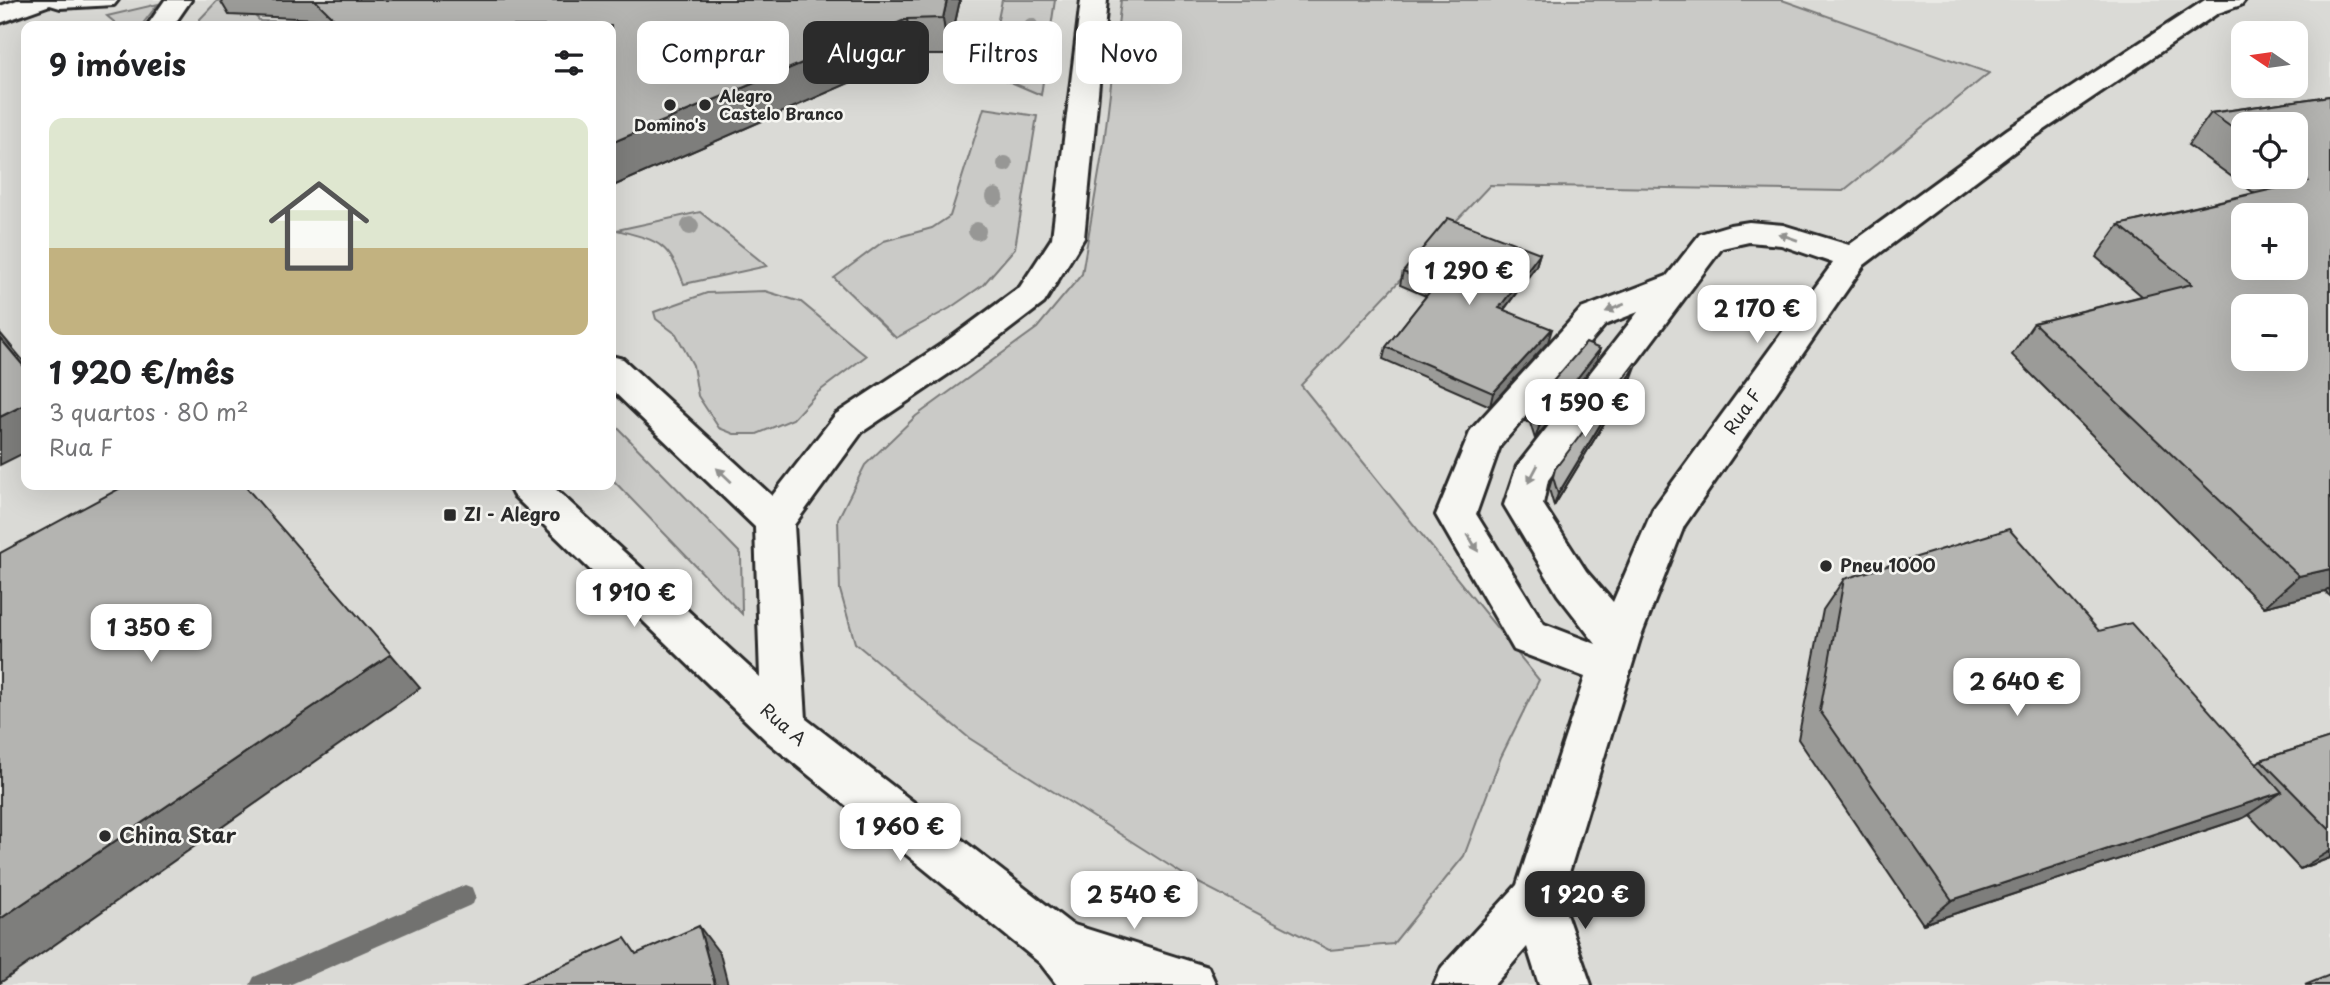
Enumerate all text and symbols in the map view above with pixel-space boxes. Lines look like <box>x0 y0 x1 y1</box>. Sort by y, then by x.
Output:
chip: Comprar <box>637 21 789 84</box>
chip: Alugar <box>803 21 929 84</box>
chip: Filtros <box>943 21 1062 84</box>
chip: Novo <box>1076 21 1182 84</box>
north arrow <box>2231 21 2308 98</box>
map controls <box>2231 21 2308 371</box>
text: 9 imóveis <box>49 41 186 86</box>
icon: filters <box>550 44 588 82</box>
place label: Alegro Castelo Branco <box>718 83 843 125</box>
marker: Domino's <box>662 97 678 113</box>
marker: Alegro Castelo Branco <box>697 97 713 113</box>
place label: Domino's <box>634 112 706 136</box>
button: locate <box>2231 112 2308 189</box>
icon: home <box>256 163 382 289</box>
button: + <box>2231 203 2308 280</box>
one-way arrow <box>1778 231 1799 242</box>
pin: 1 290 € <box>1404 247 1534 307</box>
text: 1 290 € <box>1425 252 1513 287</box>
pin: 2 170 € <box>1692 286 1822 345</box>
text: 2 170 € <box>1713 290 1801 325</box>
button: − <box>2231 294 2308 371</box>
one-way arrow <box>1604 303 1625 314</box>
text: 1 920 €/mês <box>49 349 234 394</box>
pin: 1 590 € <box>1520 380 1650 439</box>
street label: Rua F <box>1716 383 1767 439</box>
text: 1 590 € <box>1541 384 1629 419</box>
text: 3 quartos · 80 m² <box>49 394 249 429</box>
text: Rua F <box>49 429 113 464</box>
one-way arrow <box>1528 465 1540 485</box>
one-way arrow <box>716 467 733 483</box>
place label: ZI - Alegro <box>464 500 561 527</box>
marker: ZI - Alegro <box>442 507 458 523</box>
one-way arrow <box>1466 534 1479 553</box>
place label: Pneu 1000 <box>1840 551 1936 578</box>
marker: Pneu 1000 <box>1818 558 1834 574</box>
pin: 1 910 € <box>569 570 699 629</box>
text: 1 910 € <box>592 574 676 609</box>
pin: 1 350 € <box>86 604 216 664</box>
text: 1 350 € <box>107 609 195 644</box>
pin: 2 640 € <box>1952 658 2082 718</box>
text: 2 640 € <box>1969 663 2065 698</box>
street label: Rua A <box>755 696 813 752</box>
pin: 1 960 € <box>835 804 965 863</box>
text: 1 960 € <box>856 808 944 843</box>
place label: China Star <box>119 818 237 850</box>
marker: China Star <box>97 828 113 844</box>
pin: 2 540 € <box>1069 872 1199 931</box>
pin: 1 920 € <box>1520 872 1650 931</box>
text: 2 540 € <box>1087 876 1181 911</box>
text: 1 920 € <box>1541 876 1629 911</box>

